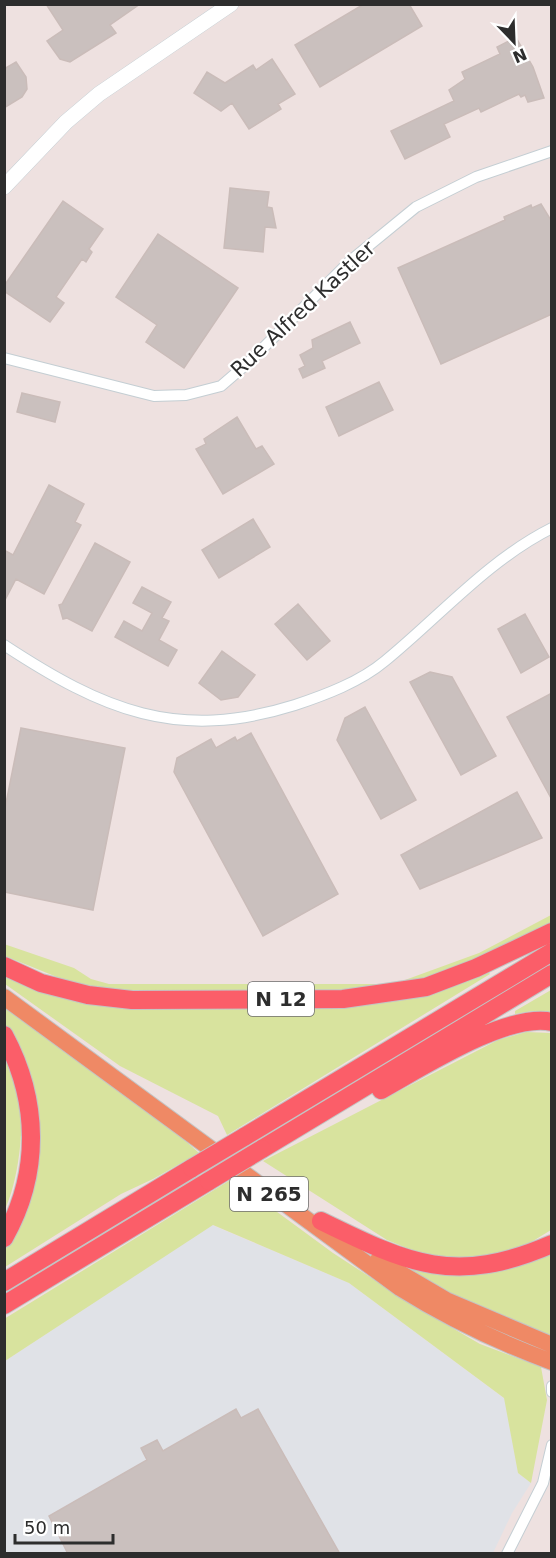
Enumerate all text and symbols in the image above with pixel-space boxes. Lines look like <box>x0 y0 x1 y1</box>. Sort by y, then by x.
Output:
north arrow <box>484 12 544 72</box>
text: N <box>510 44 530 67</box>
street label: Rue Alfred Kastler <box>226 236 380 382</box>
road number: N 12 <box>248 982 314 1016</box>
road number: N 265 <box>230 1177 308 1211</box>
scale bar <box>15 1507 112 1545</box>
text: 50 m <box>24 1517 70 1538</box>

